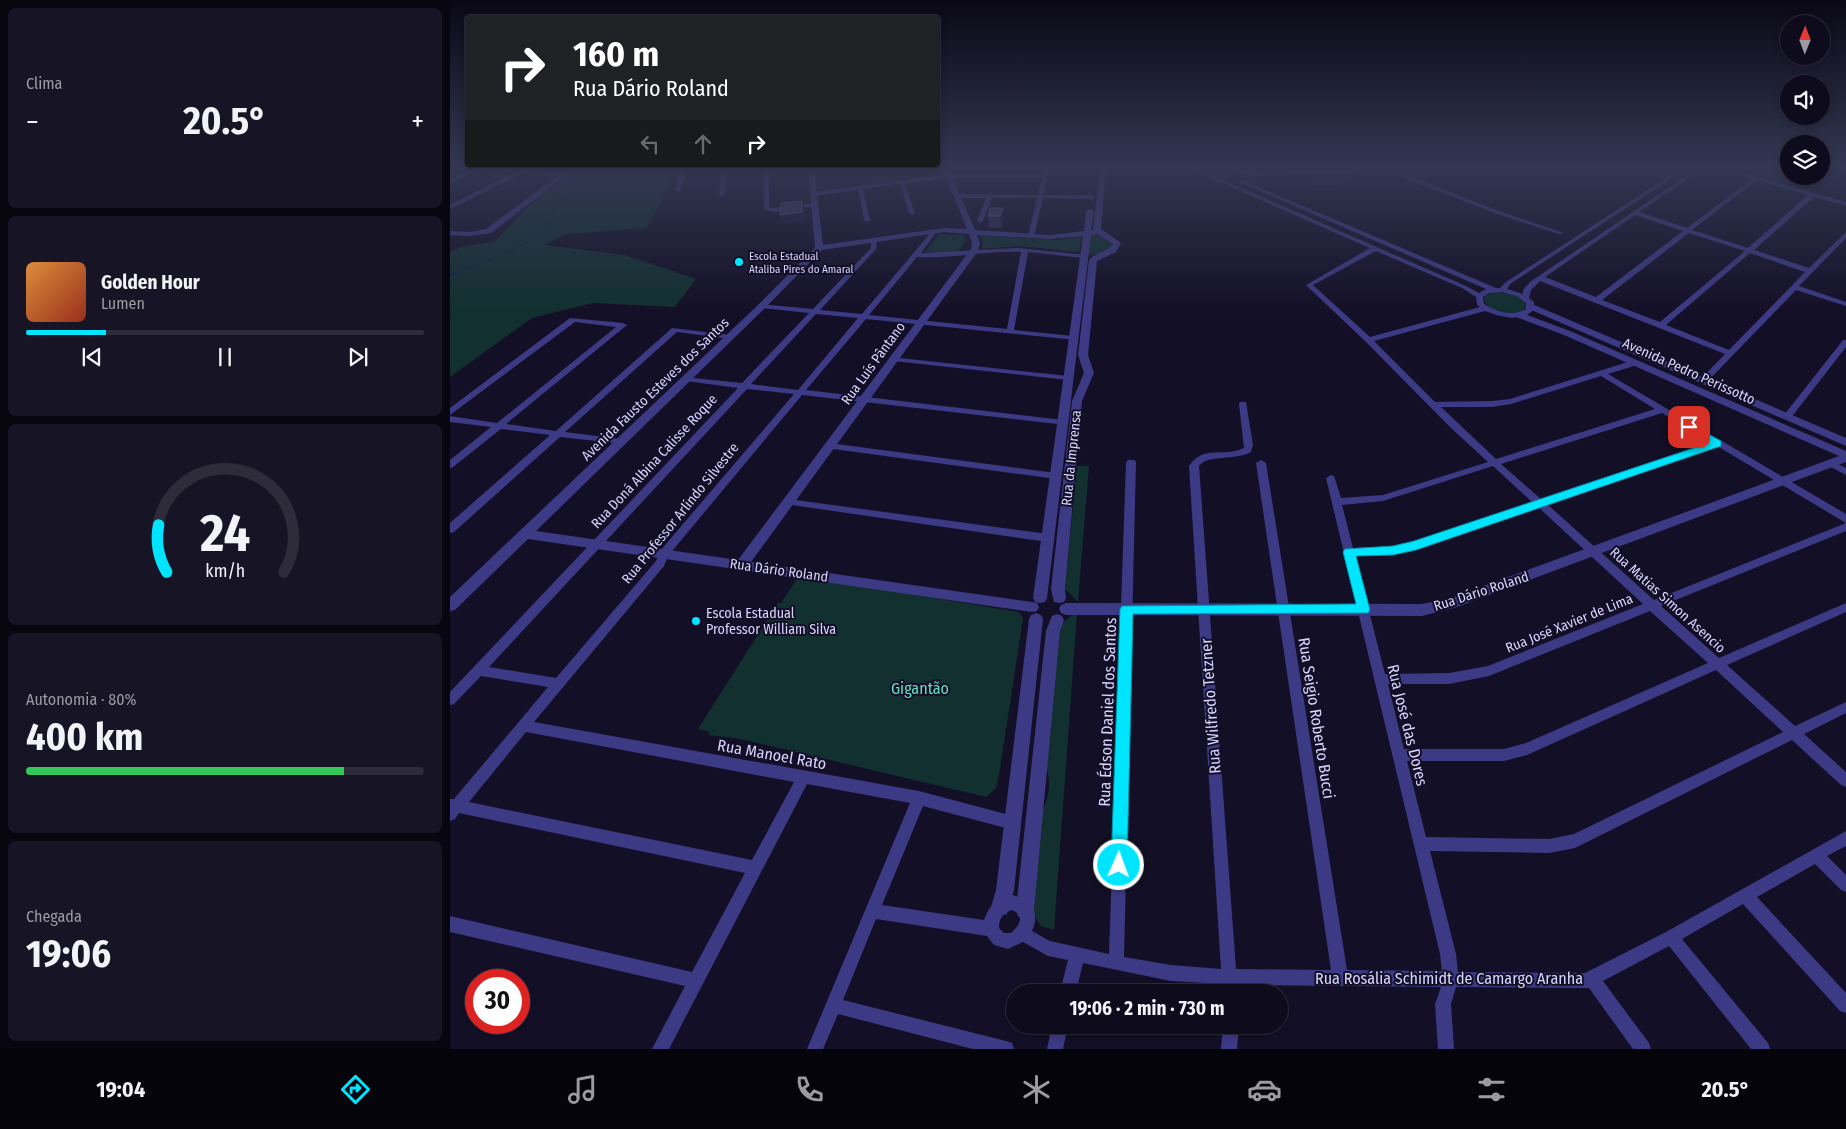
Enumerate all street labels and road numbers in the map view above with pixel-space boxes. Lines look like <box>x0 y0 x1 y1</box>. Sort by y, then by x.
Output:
street label: Avenida Fausto Esteves dos Santos <box>578 314 733 464</box>
street label: Rua Luís Pântano <box>838 319 909 408</box>
street label: Avenida Pedro Perissotto <box>1620 335 1758 408</box>
street label: Rua Doná Albina Calisse Roque <box>588 391 721 532</box>
street label: Rua da Imprensa <box>1058 409 1085 507</box>
street label: Rua Professor Arlíndo Silvestre <box>618 439 743 587</box>
street label: Rua Matias Simon Asencio <box>1606 544 1729 657</box>
street label: Rua Dário Roland <box>729 555 829 586</box>
street label: Rua Dário Roland <box>1431 568 1531 615</box>
street label: Rua José Xavier de Lima <box>1503 590 1635 657</box>
street label: Rua Édson Daniel dos Santos <box>1095 617 1120 807</box>
street label: Rua Seigio Roberto Bucci <box>1294 636 1339 800</box>
street label: Rua Wilfredo Tetzner <box>1196 637 1225 774</box>
street label: Rua José das Dores <box>1383 662 1432 788</box>
street label: Rua Manoel Rato <box>716 736 828 773</box>
street label: Rua Rosália Schimidt de Camargo Aranha <box>1315 969 1583 988</box>

